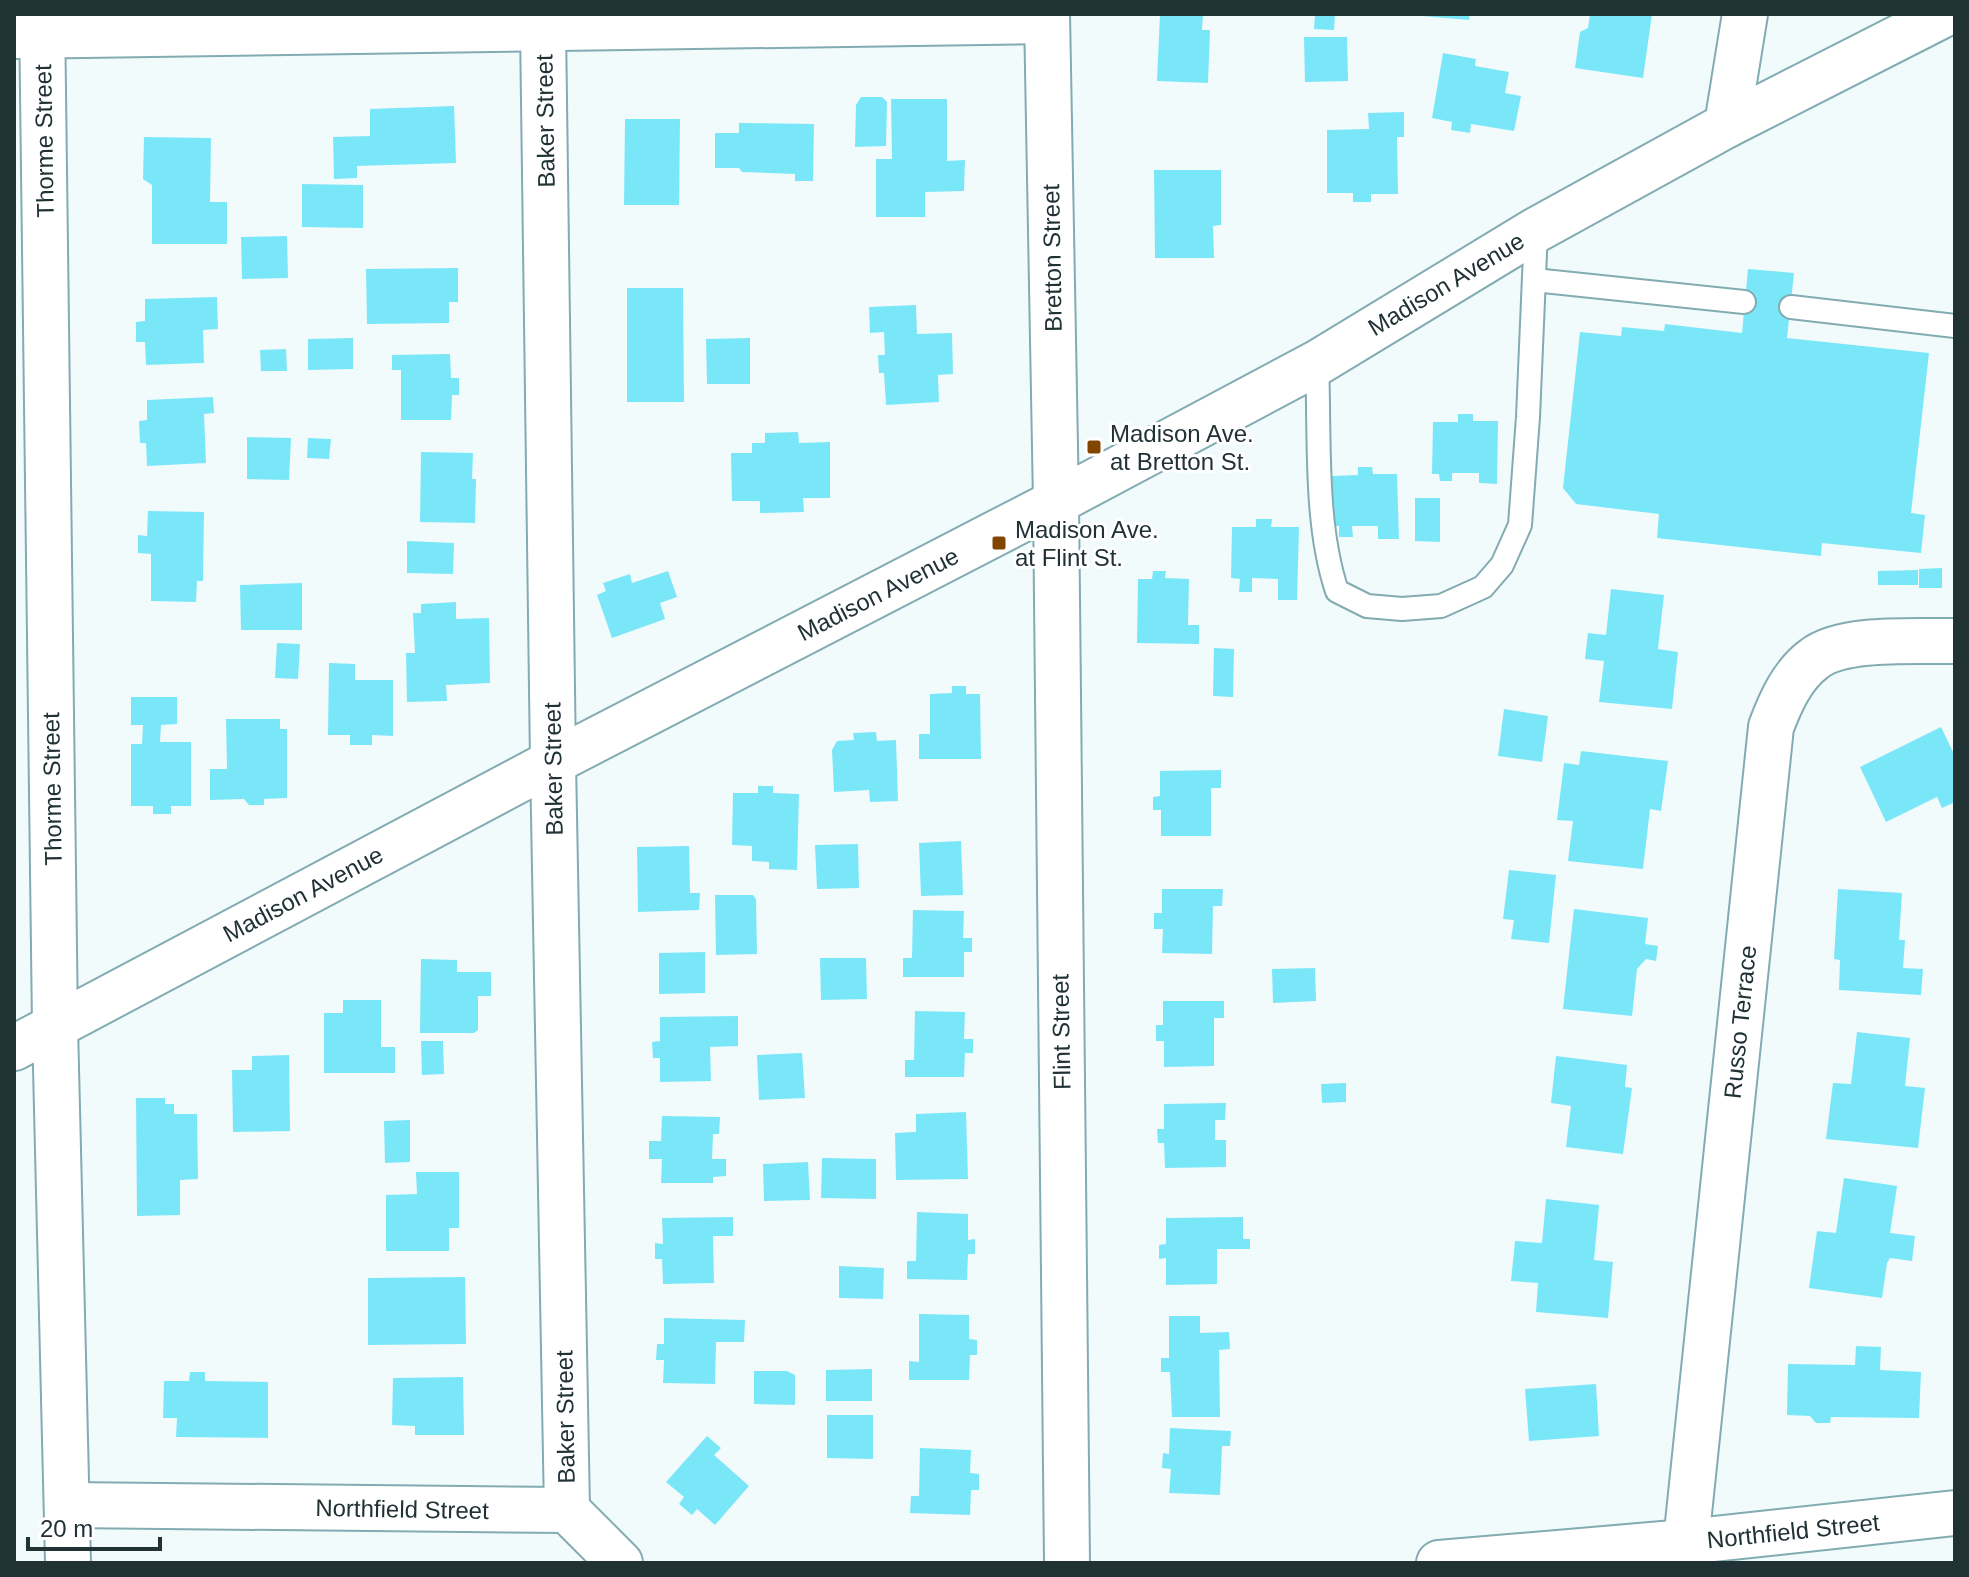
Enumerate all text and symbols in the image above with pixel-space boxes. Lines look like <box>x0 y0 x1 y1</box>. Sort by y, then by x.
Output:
street label: Baker Street <box>530 54 560 188</box>
street label: Thorme Street <box>29 64 59 218</box>
street label: Bretton Street <box>1037 183 1067 332</box>
street label: Madison Avenue <box>1363 227 1529 341</box>
place label: Madison Ave. at Bretton St. <box>1110 420 1254 475</box>
marker: Madison Ave. at Bretton St. <box>1085 438 1103 456</box>
place label: Madison Ave. at Flint St. <box>1015 516 1159 571</box>
marker: Madison Ave. at Flint St. <box>990 534 1008 552</box>
street label: Madison Avenue <box>793 542 963 646</box>
street label: Baker Street <box>538 702 568 836</box>
street label: Thorme Street <box>37 712 67 866</box>
street label: Madison Avenue <box>219 841 387 947</box>
street label: Russo Terrace <box>1719 944 1761 1100</box>
street label: Flint Street <box>1046 973 1076 1090</box>
street label: Baker Street <box>550 1350 580 1484</box>
street label: Northfield Street <box>315 1494 489 1524</box>
scale bar <box>28 1501 160 1551</box>
street label: Northfield Street <box>1705 1508 1881 1553</box>
text: 20 m <box>40 1515 93 1542</box>

